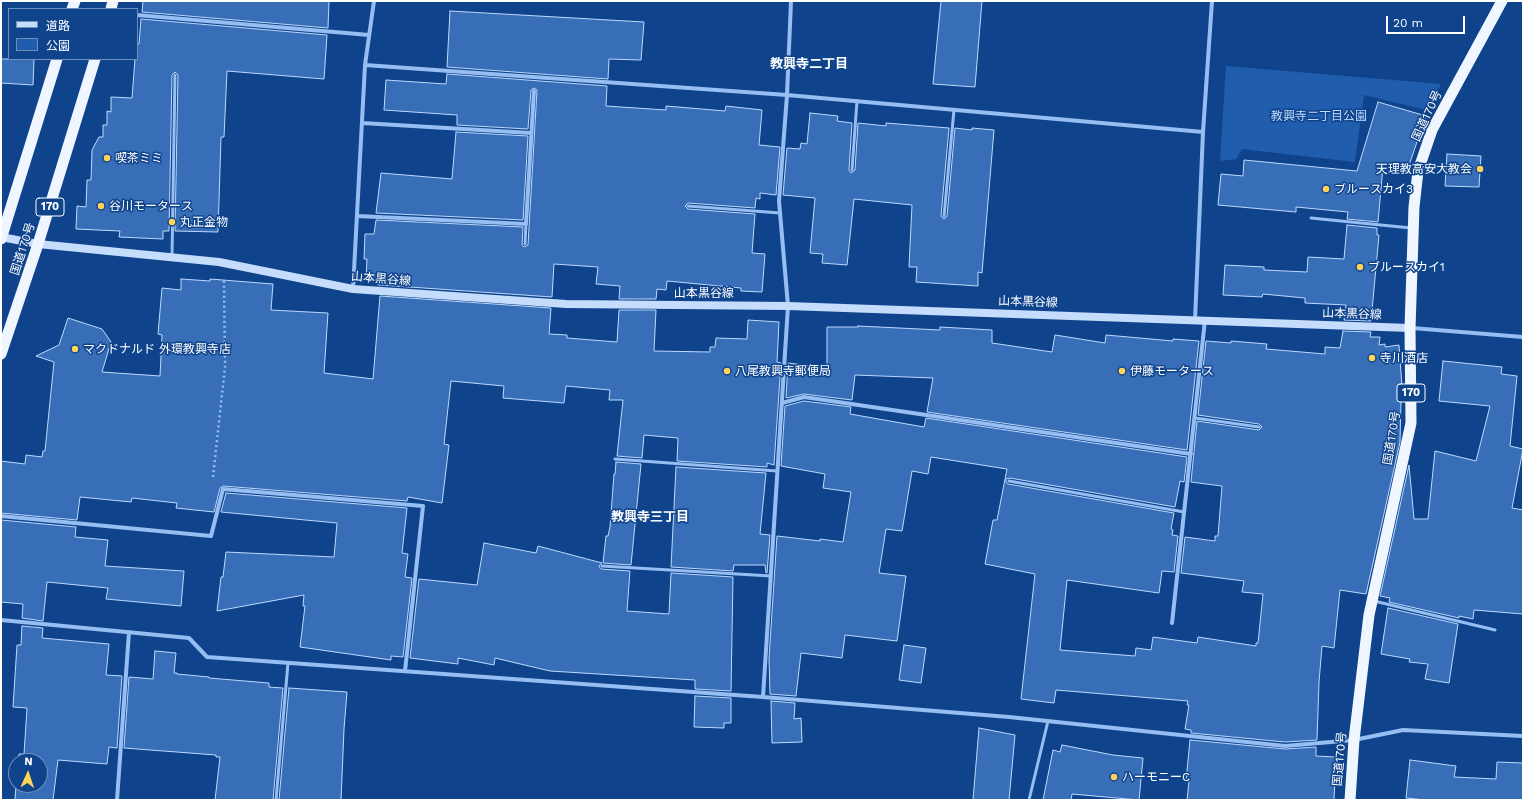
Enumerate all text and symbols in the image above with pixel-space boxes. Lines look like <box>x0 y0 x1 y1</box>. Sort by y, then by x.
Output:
legend <box>8 8 138 60</box>
scale bar <box>1388 8 1467 34</box>
text: 20 m <box>1393 16 1423 30</box>
text: 道路 <box>46 19 70 33</box>
text: 公園 <box>46 39 70 53</box>
district label: 教興寺二丁目 <box>770 56 848 72</box>
street label: 国道170号 <box>1409 88 1445 144</box>
park label: 教興寺二丁目公園 <box>1271 109 1367 123</box>
place label: 喫茶ミミ <box>115 151 163 165</box>
marker: 喫茶ミミ <box>102 153 112 163</box>
place label: 天理教高安大教会 <box>1376 162 1472 176</box>
marker: 天理教高安大教会 <box>1475 164 1485 174</box>
place label: ブルースカイ3 <box>1334 182 1413 196</box>
marker: ブルースカイ3 <box>1321 184 1331 194</box>
road number: 170 <box>36 198 64 216</box>
place label: 谷川モータース <box>109 199 193 213</box>
marker: 谷川モータース <box>96 201 106 211</box>
place label: 丸正金物 <box>180 215 228 229</box>
marker: 丸正金物 <box>167 217 177 227</box>
street label: 国道170号 <box>8 221 38 277</box>
place label: ブルースカイ1 <box>1368 260 1445 274</box>
marker: ブルースカイ1 <box>1355 262 1365 272</box>
street label: 山本黒谷線 <box>350 269 412 289</box>
street label: 山本黒谷線 <box>674 286 734 300</box>
street label: 山本黒谷線 <box>998 294 1058 310</box>
street label: 山本黒谷線 <box>1322 306 1382 322</box>
place label: マクドナルド 外環教興寺店 <box>83 342 231 356</box>
marker: マクドナルド 外環教興寺店 <box>70 344 80 354</box>
place label: 寺川酒店 <box>1380 351 1428 365</box>
marker: 寺川酒店 <box>1367 353 1377 363</box>
place label: 八尾教興寺郵便局 <box>735 364 831 378</box>
place label: 伊藤モータース <box>1130 364 1214 378</box>
marker: 八尾教興寺郵便局 <box>722 366 732 376</box>
marker: 伊藤モータース <box>1117 366 1127 376</box>
road number: 170 <box>1397 384 1425 402</box>
street label: 国道170号 <box>1381 410 1403 466</box>
district label: 教興寺三丁目 <box>611 509 689 525</box>
street label: 国道170号 <box>1330 731 1350 787</box>
north arrow <box>8 753 48 793</box>
text: N <box>24 755 33 768</box>
place label: ハーモニーC <box>1122 770 1190 784</box>
marker: ハーモニーC <box>1109 772 1119 782</box>

